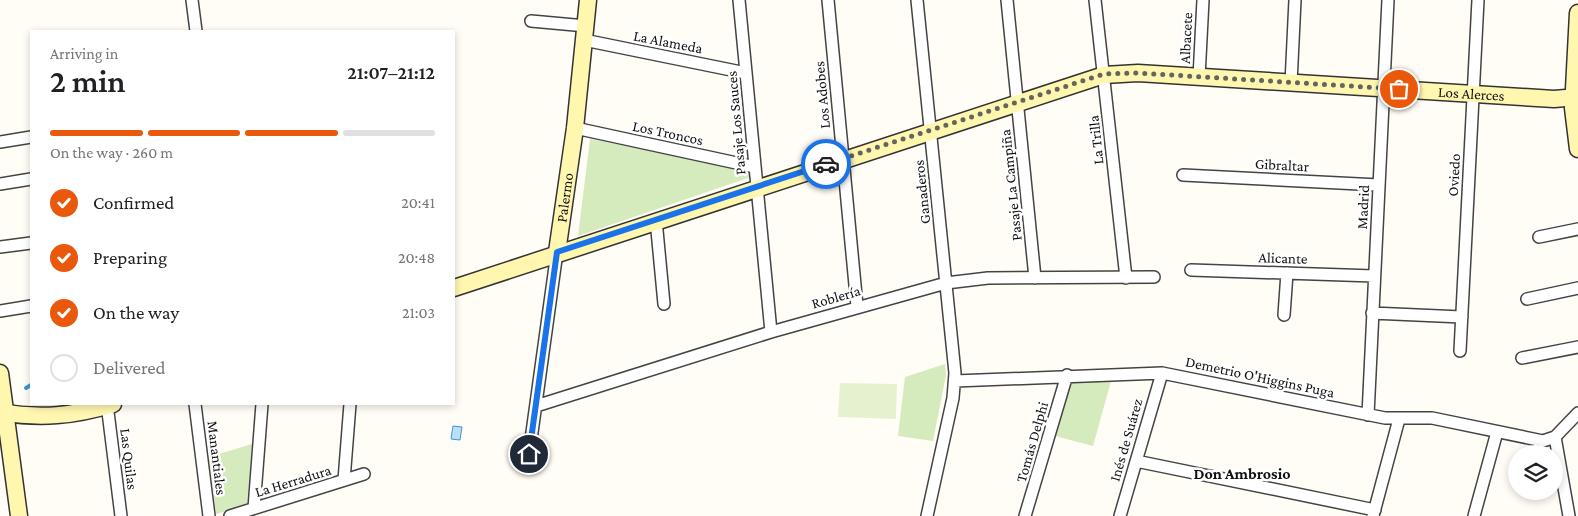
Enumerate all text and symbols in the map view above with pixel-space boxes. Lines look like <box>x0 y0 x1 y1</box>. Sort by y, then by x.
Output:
street label: Albacete <box>1177 12 1195 64</box>
street label: La Alameda <box>632 27 704 57</box>
text: Arriving in <box>50 45 118 62</box>
street label: Los Adobes <box>811 60 833 129</box>
text: 21:07–21:12 <box>347 62 435 83</box>
text: 2 min <box>50 63 125 99</box>
pin <box>1378 68 1420 110</box>
street label: Pasaje Los Sauces <box>723 70 750 176</box>
icon: bag <box>1385 75 1413 103</box>
street label: Los Alerces <box>1438 84 1505 104</box>
street label: La Trilla <box>1085 115 1107 165</box>
street label: Los Troncos <box>631 118 705 148</box>
street label: Pasaje La Campiña <box>997 128 1026 241</box>
courier <box>801 139 851 189</box>
text: On the way · 260 m <box>50 144 173 161</box>
icon: car <box>812 150 840 178</box>
street label: Oviedo <box>1445 153 1463 197</box>
street label: Gibraltar <box>1255 156 1310 174</box>
street label: Ganaderos <box>911 159 933 225</box>
street label: Palermo <box>553 172 576 223</box>
street label: Madrid <box>1354 184 1372 230</box>
icon: check <box>50 189 78 217</box>
text: Confirmed <box>93 192 174 213</box>
text: 20:41 <box>401 194 435 211</box>
icon: check <box>50 244 78 272</box>
text: Preparing <box>93 247 167 268</box>
text: 20:48 <box>398 249 435 266</box>
street label: Alicante <box>1258 249 1308 267</box>
street label: Roblería <box>810 282 862 312</box>
icon: check <box>50 299 78 327</box>
text: On the way <box>93 302 179 323</box>
text: 21:03 <box>402 304 435 321</box>
street label: Demetrio O'Higgins Puga <box>1184 353 1336 402</box>
text: Delivered <box>93 357 166 378</box>
street label: Inés de Suárez <box>1107 397 1145 483</box>
street label: Tomás Delphi <box>1013 400 1052 484</box>
street label: Manantiales <box>205 420 230 496</box>
street label: Las Quilas <box>117 427 141 491</box>
pin <box>508 433 550 475</box>
icon: home <box>515 440 543 468</box>
map controls <box>1508 445 1563 500</box>
button: layers <box>1508 445 1563 500</box>
street label: La Herradura <box>253 462 333 500</box>
district label: Don Ambrosio <box>1193 465 1291 482</box>

